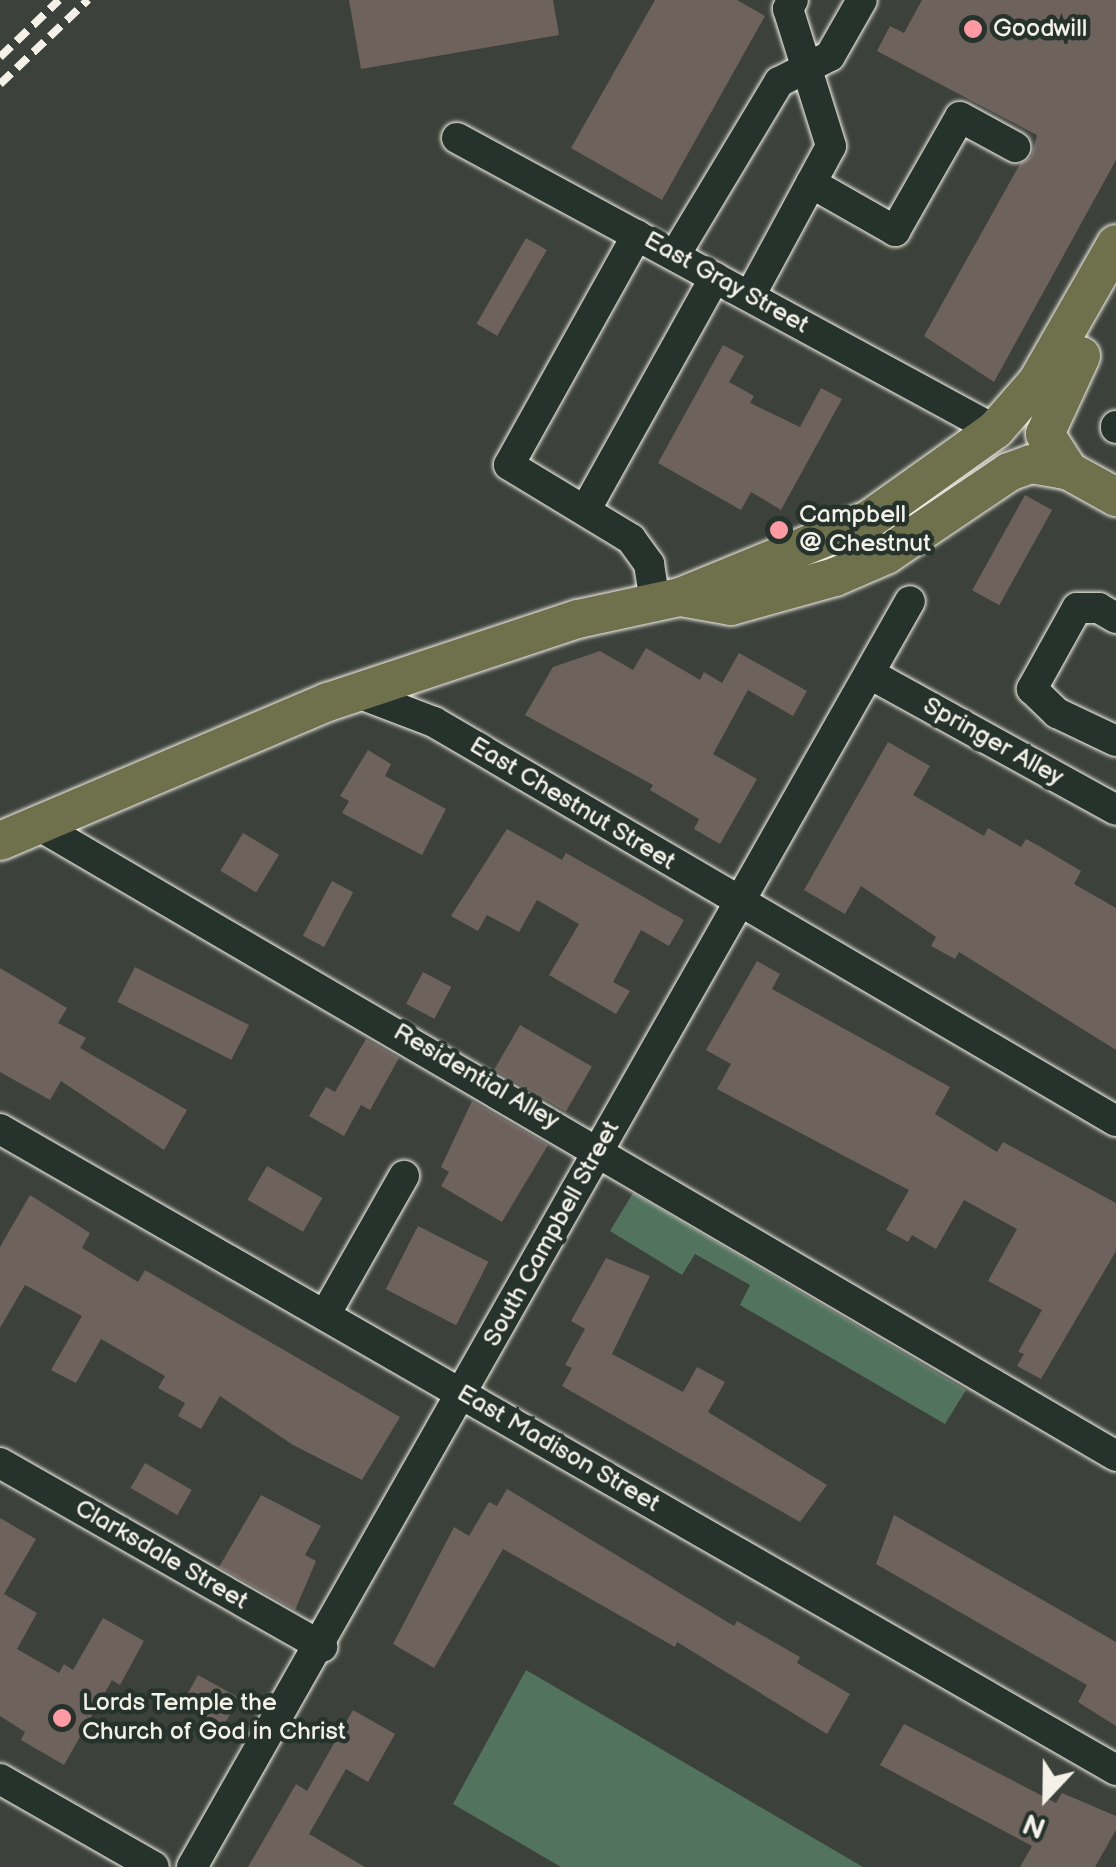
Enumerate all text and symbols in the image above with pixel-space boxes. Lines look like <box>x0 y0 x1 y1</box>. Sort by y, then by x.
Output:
place label: Goodwill <box>993 14 1087 44</box>
marker: Goodwill <box>962 18 984 40</box>
street label: East Gray Street <box>638 225 814 341</box>
place label: Campbell @ Chestnut <box>799 501 931 560</box>
marker: Campbell @ Chestnut <box>768 519 790 541</box>
street label: Springer Alley <box>918 691 1068 793</box>
street label: East Chestnut Street <box>464 731 680 877</box>
street label: Residential Alley <box>388 1017 564 1137</box>
street label: South Campbell Street <box>477 1116 627 1352</box>
street label: East Madison Street <box>451 1379 665 1519</box>
street label: Clarksdale Street <box>69 1493 253 1617</box>
place label: Lords Temple the Church of God in Christ <box>82 1689 346 1748</box>
marker: Lords Temple the Church of God in Christ <box>51 1707 73 1729</box>
north arrow <box>996 1747 1096 1847</box>
text: N <box>1019 1806 1051 1845</box>

